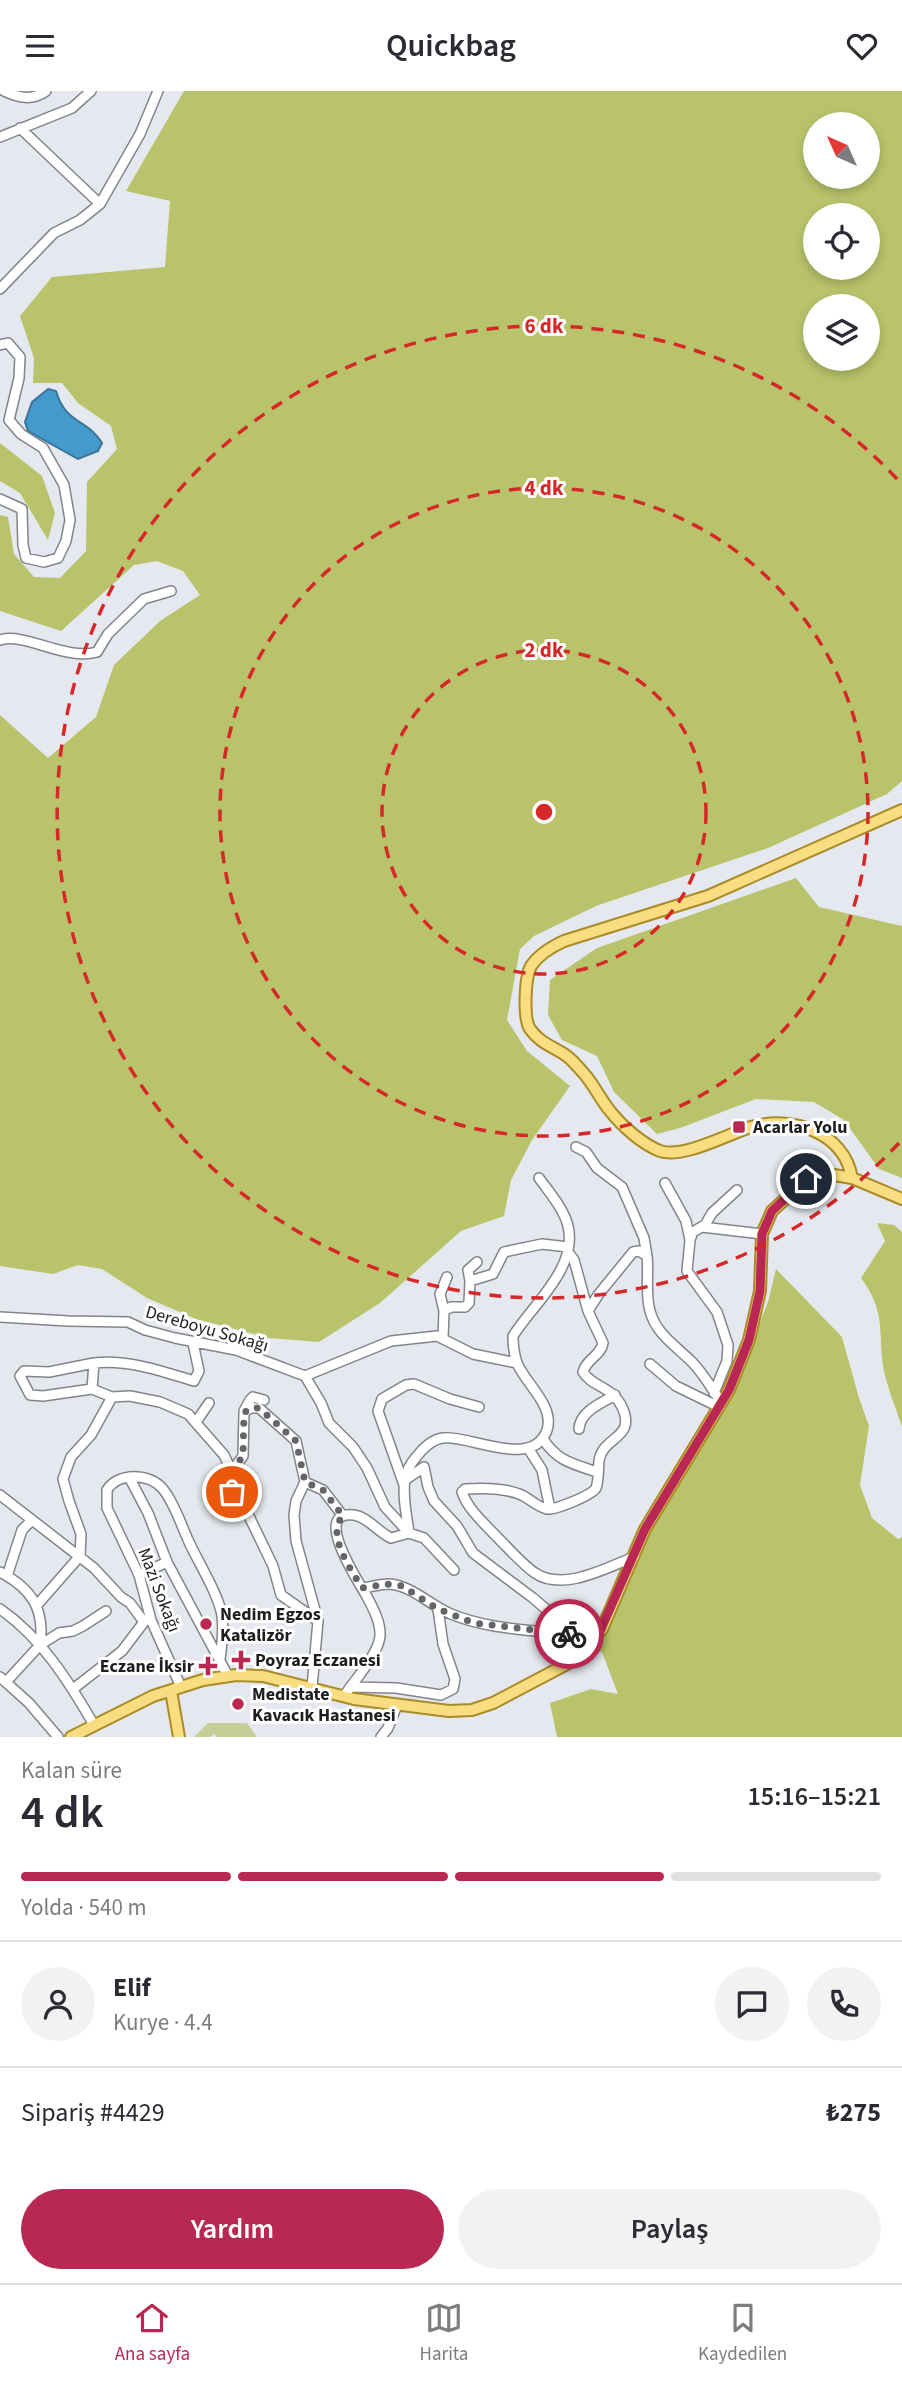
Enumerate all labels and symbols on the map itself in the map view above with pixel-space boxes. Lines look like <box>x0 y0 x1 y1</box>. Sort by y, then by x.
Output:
north arrow <box>803 112 880 189</box>
text: 6 dk <box>525 311 564 341</box>
text: 4 dk <box>525 473 564 503</box>
text: 2 dk <box>525 635 564 665</box>
centre of rings <box>532 800 556 824</box>
place label: Acarlar Yolu <box>752 1115 847 1140</box>
marker: Acarlar Yolu <box>731 1119 747 1135</box>
pin <box>776 1149 836 1209</box>
street label: Dereboyu Sokağı <box>142 1299 272 1359</box>
pin <box>202 1462 262 1522</box>
street label: Mazi Sokağı <box>131 1544 187 1636</box>
courier <box>534 1599 604 1669</box>
place label: Nedim Egzos Katalizör <box>220 1602 321 1648</box>
marker: Nedim Egzos Katalizör <box>198 1616 214 1632</box>
place label: Poyraz Eczanesi <box>255 1648 381 1673</box>
marker: Poyraz Eczanesi <box>233 1652 249 1668</box>
place label: Eczane İksir <box>100 1654 195 1679</box>
marker: Eczane İksir <box>200 1658 216 1674</box>
place label: Medistate Kavacık Hastanesi <box>252 1682 396 1728</box>
marker: Medistate Kavacık Hastanesi <box>230 1696 246 1712</box>

